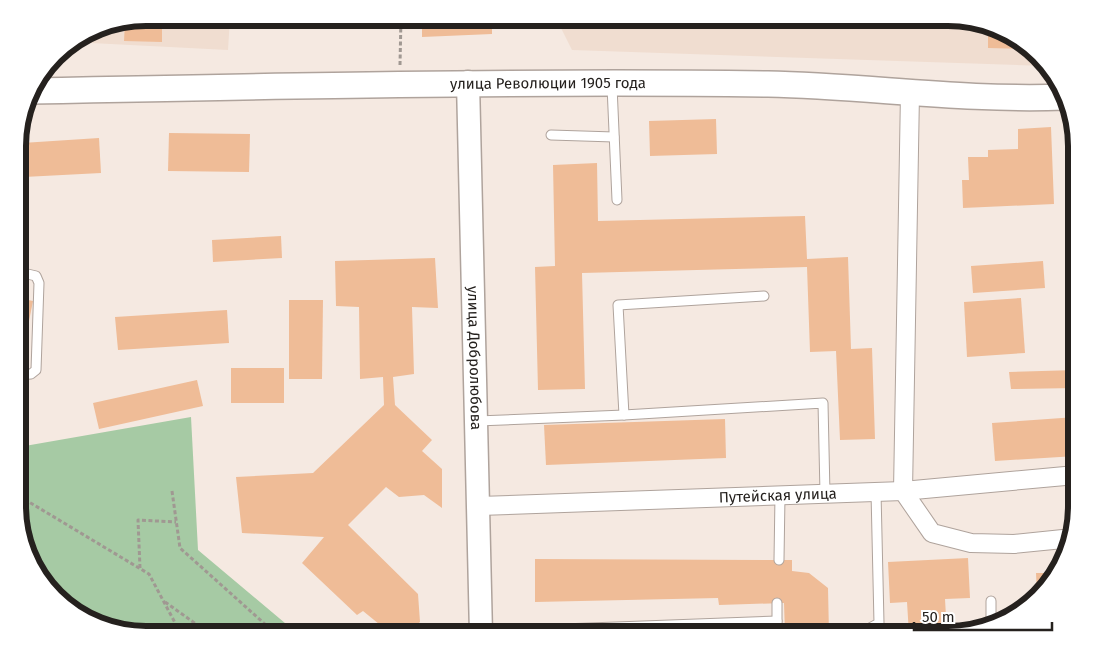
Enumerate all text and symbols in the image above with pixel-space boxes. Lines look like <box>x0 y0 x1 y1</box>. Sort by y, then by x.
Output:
street label: улица Революции 1905 года <box>450 74 646 93</box>
street label: улица Добролюбова <box>464 286 485 430</box>
street label: Путейская улица <box>718 484 837 507</box>
scale bar <box>914 600 1052 632</box>
text: 50 m <box>922 608 955 626</box>

